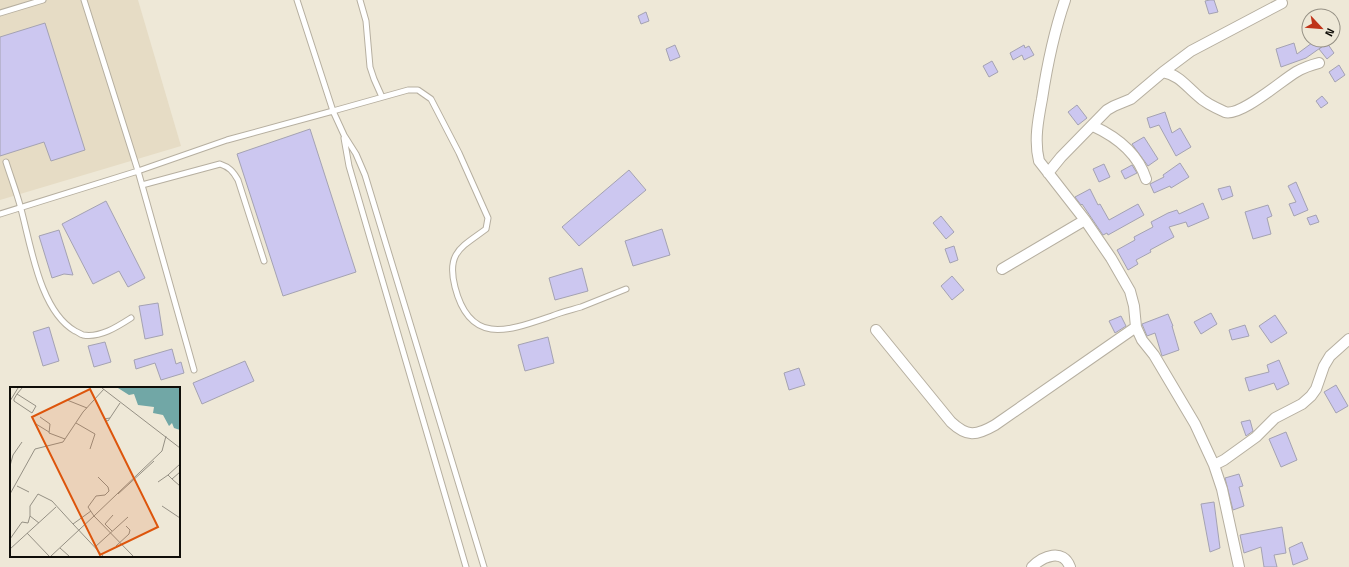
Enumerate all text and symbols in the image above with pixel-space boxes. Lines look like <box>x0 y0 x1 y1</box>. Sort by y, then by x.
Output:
north arrow <box>1301 8 1341 48</box>
text: N <box>1321 25 1339 39</box>
inset map <box>10 387 180 557</box>

